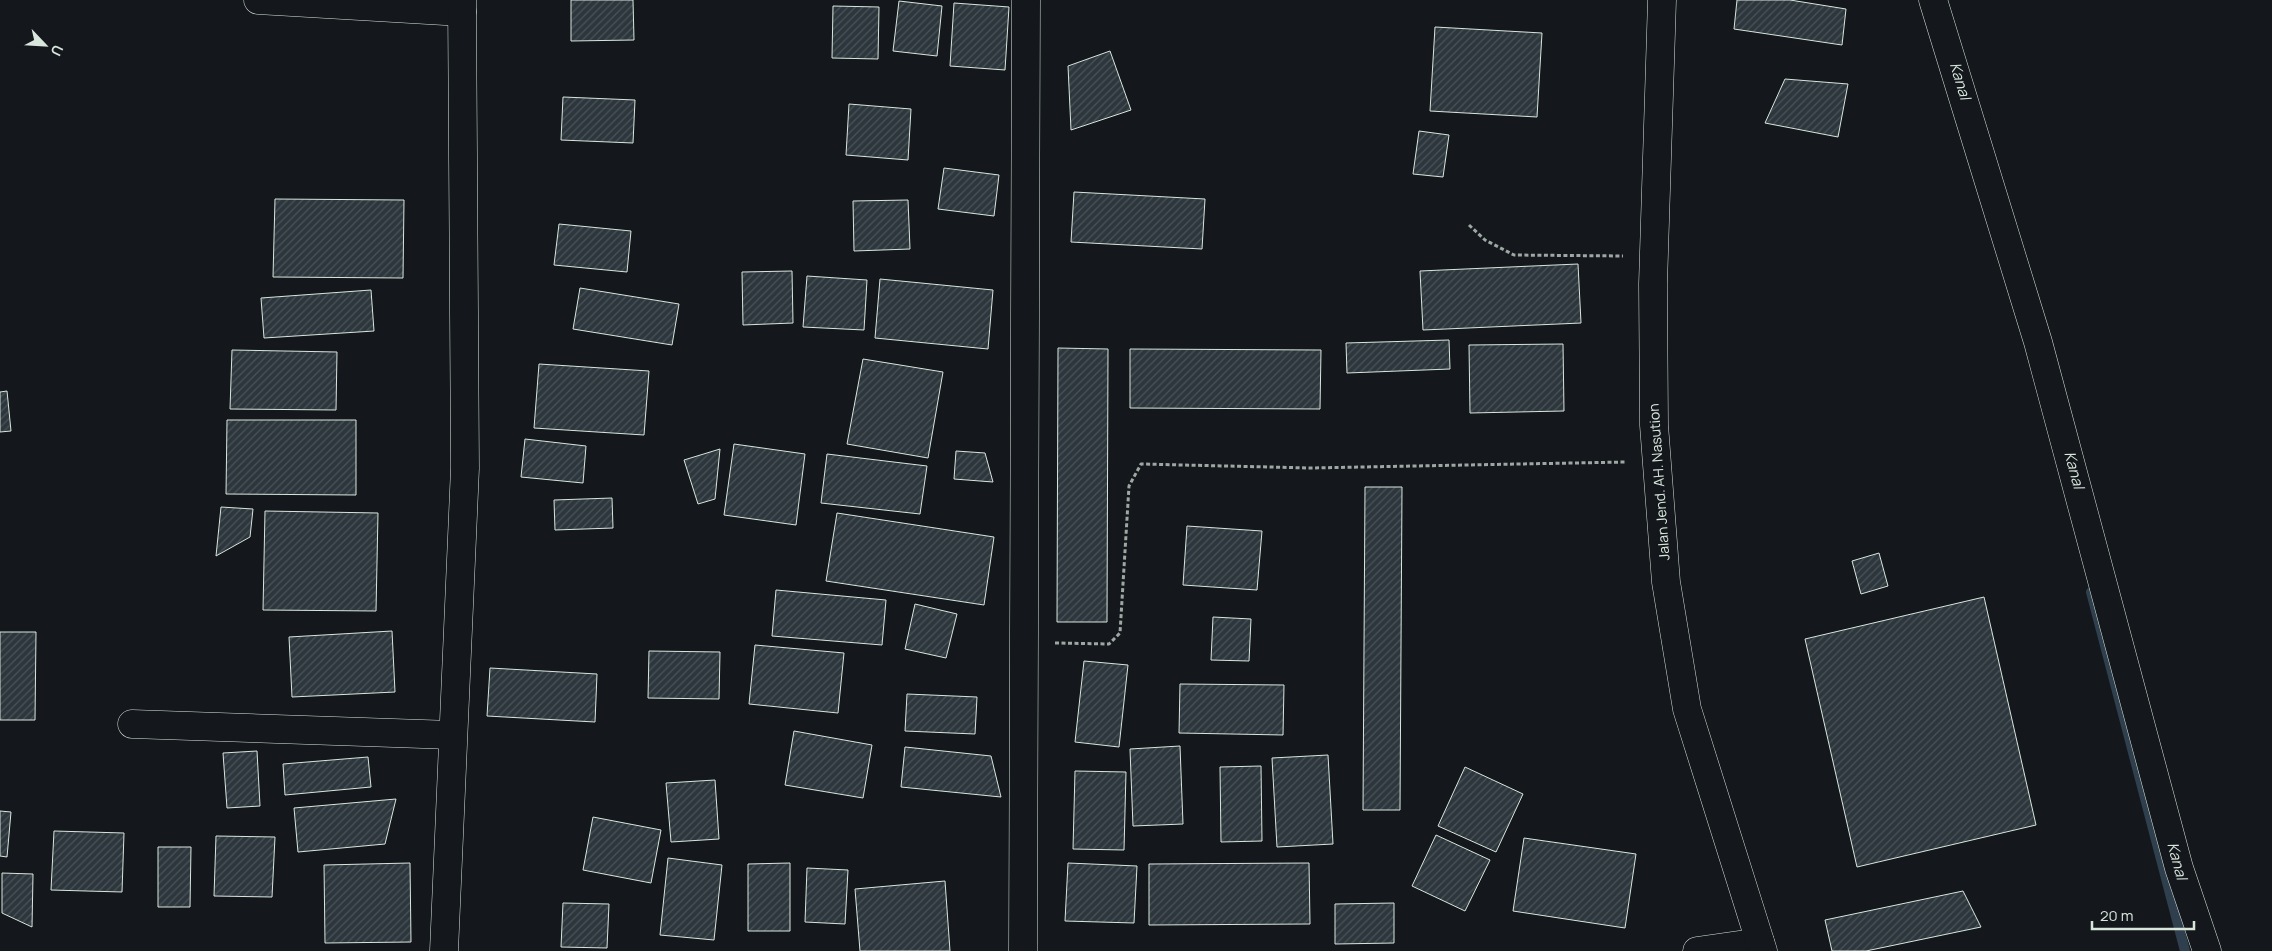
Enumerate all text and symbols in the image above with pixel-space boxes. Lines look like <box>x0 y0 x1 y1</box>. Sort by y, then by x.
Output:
north arrow <box>20 20 70 70</box>
text: U <box>46 42 68 59</box>
water label: Kanal <box>1945 60 1977 104</box>
street label: Jalan Jend. AH. Nasution <box>1644 403 1673 561</box>
water label: Kanal <box>2059 449 2090 493</box>
water label: Kanal <box>2162 840 2193 884</box>
scale bar <box>2092 898 2194 930</box>
text: 20 m <box>2100 905 2133 926</box>

